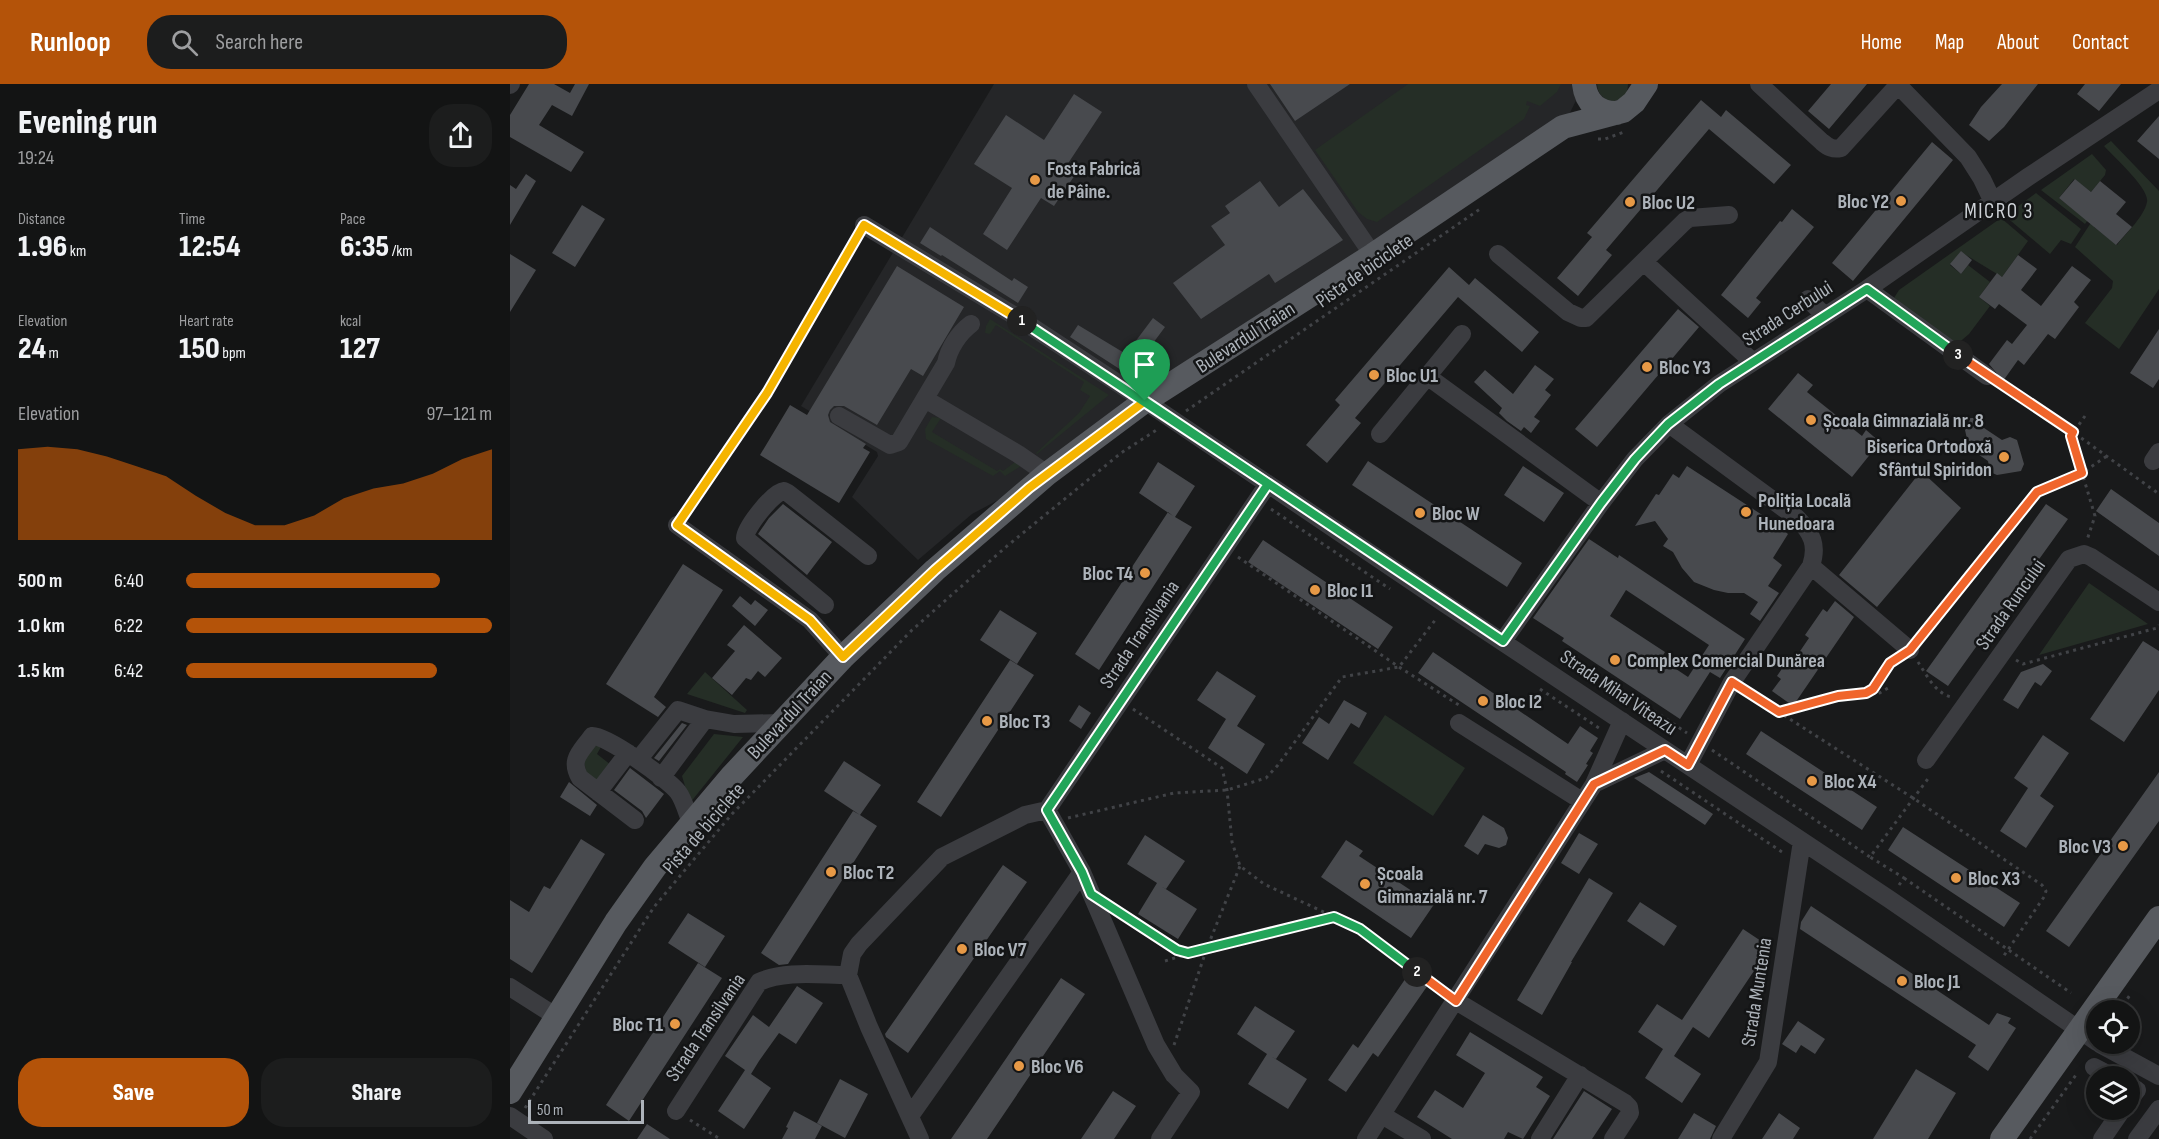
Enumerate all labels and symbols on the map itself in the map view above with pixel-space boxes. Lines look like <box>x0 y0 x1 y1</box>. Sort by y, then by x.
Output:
place label: Fosta Fabrică de Pâine. <box>1047 157 1140 204</box>
marker: Fosta Fabrică de Pâine. <box>1028 173 1042 187</box>
place label: Bloc Y2 <box>1838 190 1889 214</box>
place label: Bloc U2 <box>1642 191 1695 215</box>
marker: Bloc Y2 <box>1894 194 1908 208</box>
marker: Bloc U2 <box>1623 195 1637 209</box>
district label: MICRO 3 <box>1964 199 2034 224</box>
street label: Pista de biciclete <box>1311 229 1418 313</box>
street label: Strada Cerbului <box>1738 276 1837 352</box>
street label: Bulevardul Traian <box>1192 297 1299 379</box>
pin: 1 <box>1007 306 1037 336</box>
pin <box>1119 339 1170 401</box>
pin: 3 <box>1943 340 1973 370</box>
place label: Bloc Y3 <box>1659 356 1711 380</box>
marker: Bloc Y3 <box>1640 360 1654 374</box>
place label: Bloc U1 <box>1386 364 1438 388</box>
marker: Bloc U1 <box>1367 368 1381 382</box>
place label: Școala Gimnazială nr. 8 <box>1823 409 1984 433</box>
marker: Școala Gimnazială nr. 8 <box>1804 413 1818 427</box>
place label: Biserica Ortodoxă Sfântul Spiridon <box>1867 435 1992 482</box>
marker: Biserica Ortodoxă Sfântul Spiridon <box>1997 450 2011 464</box>
place label: Poliția Locală Hunedoara <box>1758 489 1851 536</box>
place label: Bloc W <box>1432 502 1480 526</box>
marker: Poliția Locală Hunedoara <box>1739 505 1753 519</box>
marker: Bloc W <box>1413 506 1427 520</box>
street label: Strada Runcului <box>1971 555 2051 655</box>
place label: Bloc T4 <box>1082 562 1133 586</box>
marker: Bloc T4 <box>1138 566 1152 580</box>
street label: Strada Transilvania <box>1095 576 1185 693</box>
place label: Bloc I1 <box>1327 579 1373 603</box>
marker: Bloc I1 <box>1308 583 1322 597</box>
street label: Strada Mihai Viteazu <box>1555 645 1681 741</box>
place label: Complex Comercial Dunărea <box>1627 649 1825 673</box>
marker: Complex Comercial Dunărea <box>1608 653 1622 667</box>
street label: Bulevardul Traian <box>742 665 837 764</box>
place label: Bloc I2 <box>1495 690 1542 714</box>
marker: Bloc I2 <box>1476 694 1490 708</box>
place label: Bloc T3 <box>999 710 1051 734</box>
marker: Bloc T3 <box>980 714 994 728</box>
place label: Bloc X4 <box>1824 770 1877 794</box>
marker: Bloc X4 <box>1805 774 1819 788</box>
street label: Pista de biciclete <box>658 778 750 879</box>
place label: Bloc V3 <box>2059 835 2111 859</box>
marker: Bloc V3 <box>2116 839 2130 853</box>
place label: Bloc T2 <box>843 861 894 885</box>
place label: Școala Gimnazială nr. 7 <box>1377 862 1488 909</box>
marker: Bloc T2 <box>824 865 838 879</box>
place label: Bloc X3 <box>1968 867 2020 891</box>
marker: Bloc X3 <box>1949 871 1963 885</box>
marker: Școala Gimnazială nr. 7 <box>1358 877 1372 891</box>
street label: Strada Muntenia <box>1737 936 1777 1048</box>
place label: Bloc V7 <box>974 938 1027 962</box>
marker: Bloc V7 <box>955 942 969 956</box>
pin: 2 <box>1402 957 1432 987</box>
street label: Strada Transilvania <box>661 969 751 1086</box>
place label: Bloc J1 <box>1914 970 1960 994</box>
marker: Bloc J1 <box>1895 974 1909 988</box>
place label: Bloc T1 <box>612 1013 663 1037</box>
marker: Bloc T1 <box>668 1017 682 1031</box>
place label: Bloc V6 <box>1031 1055 1084 1079</box>
marker: Bloc V6 <box>1012 1059 1026 1073</box>
scale bar <box>528 1097 644 1124</box>

